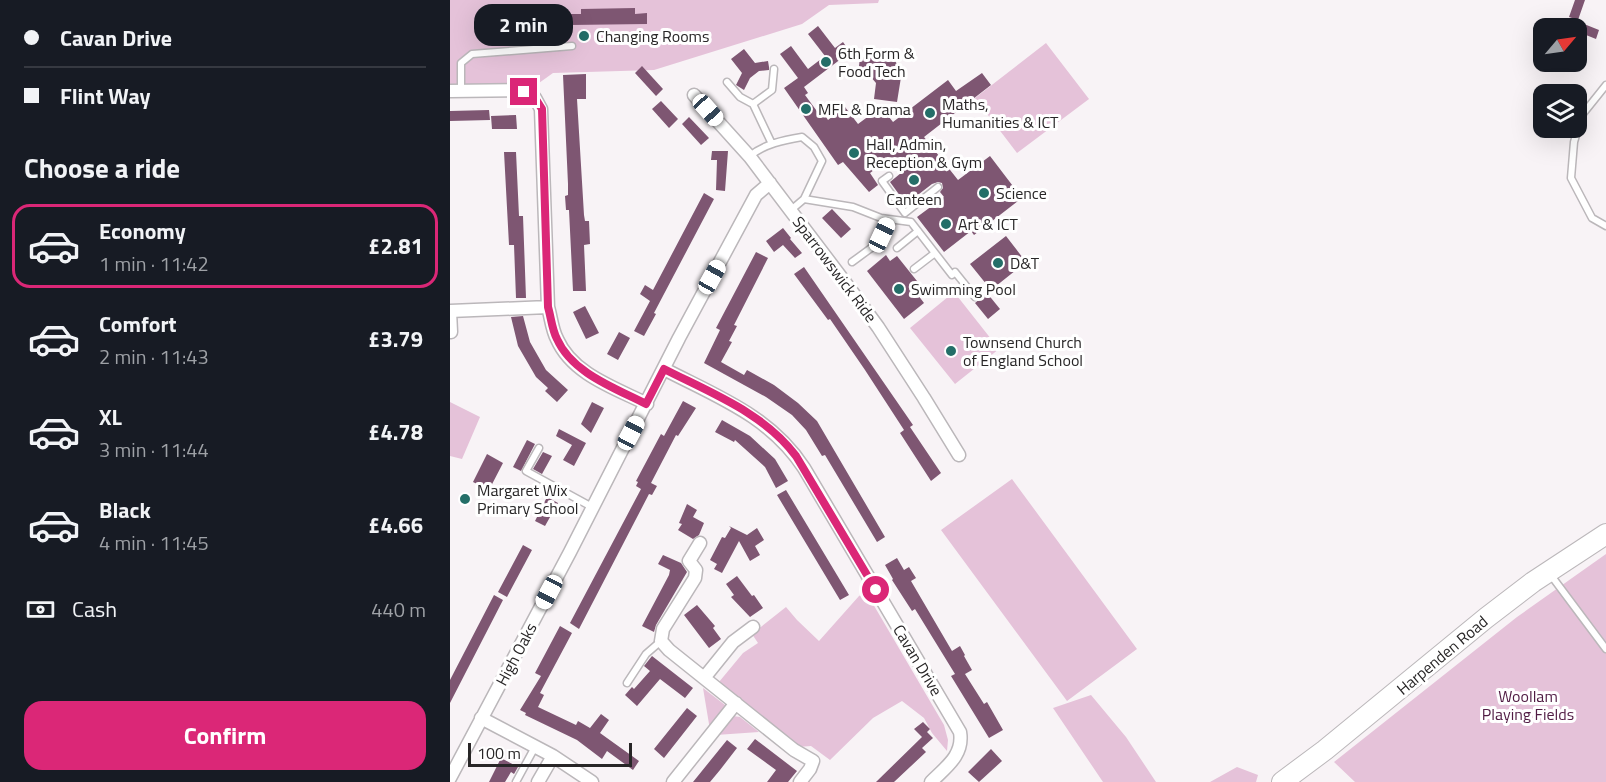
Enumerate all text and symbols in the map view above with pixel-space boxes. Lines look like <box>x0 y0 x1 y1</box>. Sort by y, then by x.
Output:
callout: 2 min <box>475 5 574 47</box>
text: 2 min <box>499 9 548 40</box>
north arrow <box>1533 18 1587 72</box>
map controls <box>1533 18 1587 138</box>
text: Cavan Drive <box>60 21 172 55</box>
place label: Changing Rooms <box>596 24 709 48</box>
marker: Changing Rooms <box>577 29 591 43</box>
place label: 6th Form & Food Tech <box>838 41 915 83</box>
marker: 6th Form & Food Tech <box>819 55 833 69</box>
route end <box>510 78 537 105</box>
text: Flint Way <box>60 79 151 113</box>
button: layers <box>1533 84 1587 138</box>
car <box>689 91 727 129</box>
place label: Maths, Humanities & ICT <box>942 92 1059 134</box>
place label: MFL & Drama <box>818 97 911 121</box>
marker: MFL & Drama <box>799 102 813 116</box>
marker: Maths, Humanities & ICT <box>923 106 937 120</box>
place label: Hall, Admin, Reception & Gym <box>866 132 982 174</box>
marker: Hall, Admin, Reception & Gym <box>847 146 861 160</box>
text: Choose a ride <box>24 147 180 188</box>
marker: Canteen <box>907 173 921 187</box>
place label: Science <box>996 181 1047 205</box>
marker: Science <box>977 186 991 200</box>
place label: Canteen <box>886 187 942 211</box>
street label: Sparrowswick Ride <box>787 211 883 327</box>
place label: Art & ICT <box>958 212 1018 236</box>
text: Economy <box>99 214 186 248</box>
car <box>866 215 898 255</box>
marker: Art & ICT <box>939 217 953 231</box>
icon: car <box>27 219 81 273</box>
text: £2.81 <box>368 229 423 263</box>
text: 1 min · 11:42 <box>99 248 209 279</box>
place label: D&T <box>1010 251 1040 275</box>
marker: D&T <box>991 256 1005 270</box>
car <box>695 257 729 297</box>
place label: Swimming Pool <box>911 277 1016 301</box>
marker: Swimming Pool <box>892 282 906 296</box>
text: Comfort <box>99 307 177 341</box>
icon: car <box>27 312 81 366</box>
text: £3.79 <box>368 322 423 356</box>
place label: Townsend Church of England School <box>963 330 1083 372</box>
text: 2 min · 11:43 <box>99 341 209 372</box>
marker: Townsend Church of England School <box>944 344 958 358</box>
text: XL <box>99 400 122 434</box>
icon: car <box>27 405 81 459</box>
car <box>615 413 647 453</box>
text: £4.78 <box>368 415 423 449</box>
text: 3 min · 11:44 <box>99 434 209 465</box>
place label: Margaret Wix Primary School <box>477 478 579 520</box>
marker: Margaret Wix Primary School <box>458 492 472 506</box>
text: Black <box>99 493 151 527</box>
icon: car <box>27 498 81 552</box>
text: £4.66 <box>368 508 423 542</box>
text: 4 min · 11:45 <box>99 527 209 558</box>
car <box>533 572 565 612</box>
route start <box>862 576 889 603</box>
text: Cash <box>72 592 117 626</box>
icon: cash <box>24 593 57 626</box>
text: 440 m <box>371 594 426 625</box>
street label: Harpenden Road <box>1391 610 1493 700</box>
street label: High Oaks <box>489 618 543 690</box>
street label: Cavan Drive <box>887 620 949 700</box>
park label: Woollam Playing Fields <box>1482 684 1574 726</box>
button: Confirm <box>24 701 426 770</box>
scale bar <box>468 740 632 768</box>
text: 100 m <box>477 741 521 765</box>

